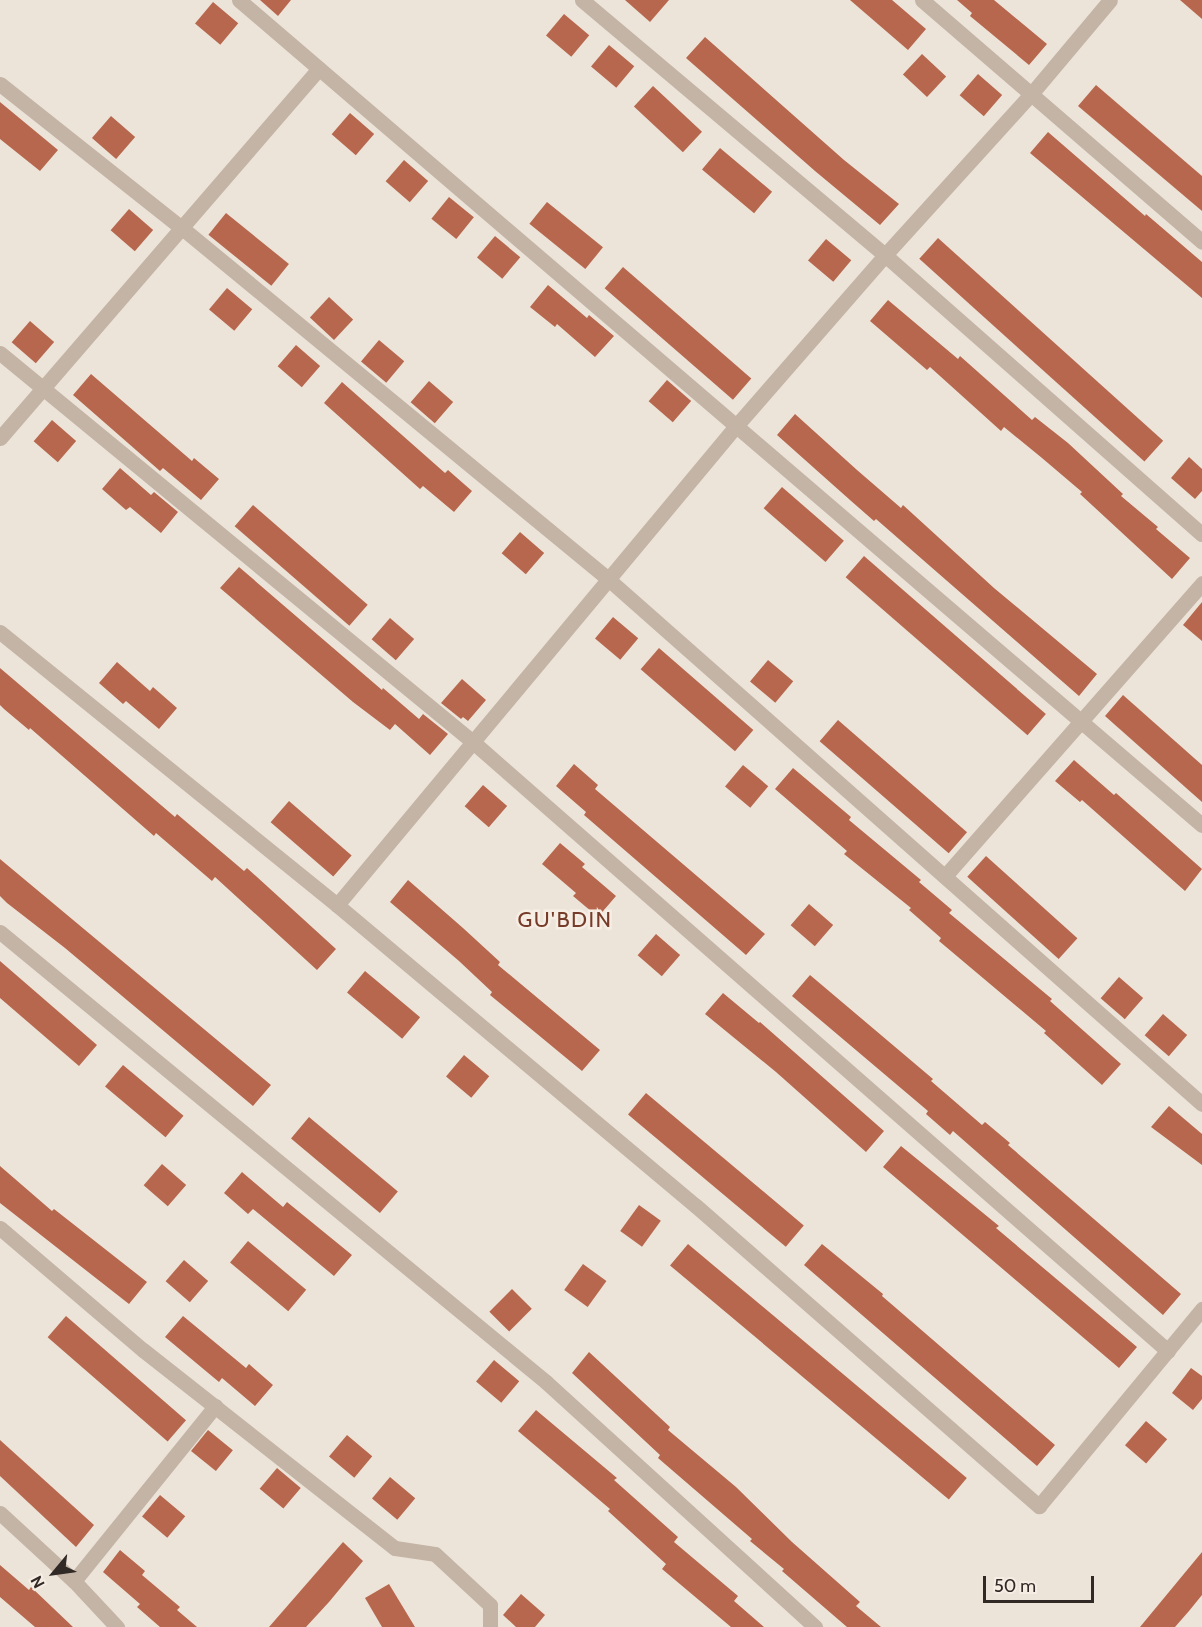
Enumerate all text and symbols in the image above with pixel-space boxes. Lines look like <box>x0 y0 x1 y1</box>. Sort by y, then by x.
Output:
district label: GU'BDIN <box>517 907 613 933</box>
north arrow <box>24 1543 84 1603</box>
scale bar <box>986 1564 1097 1602</box>
text: N <box>27 1572 49 1592</box>
text: 50 m <box>994 1575 1036 1597</box>

